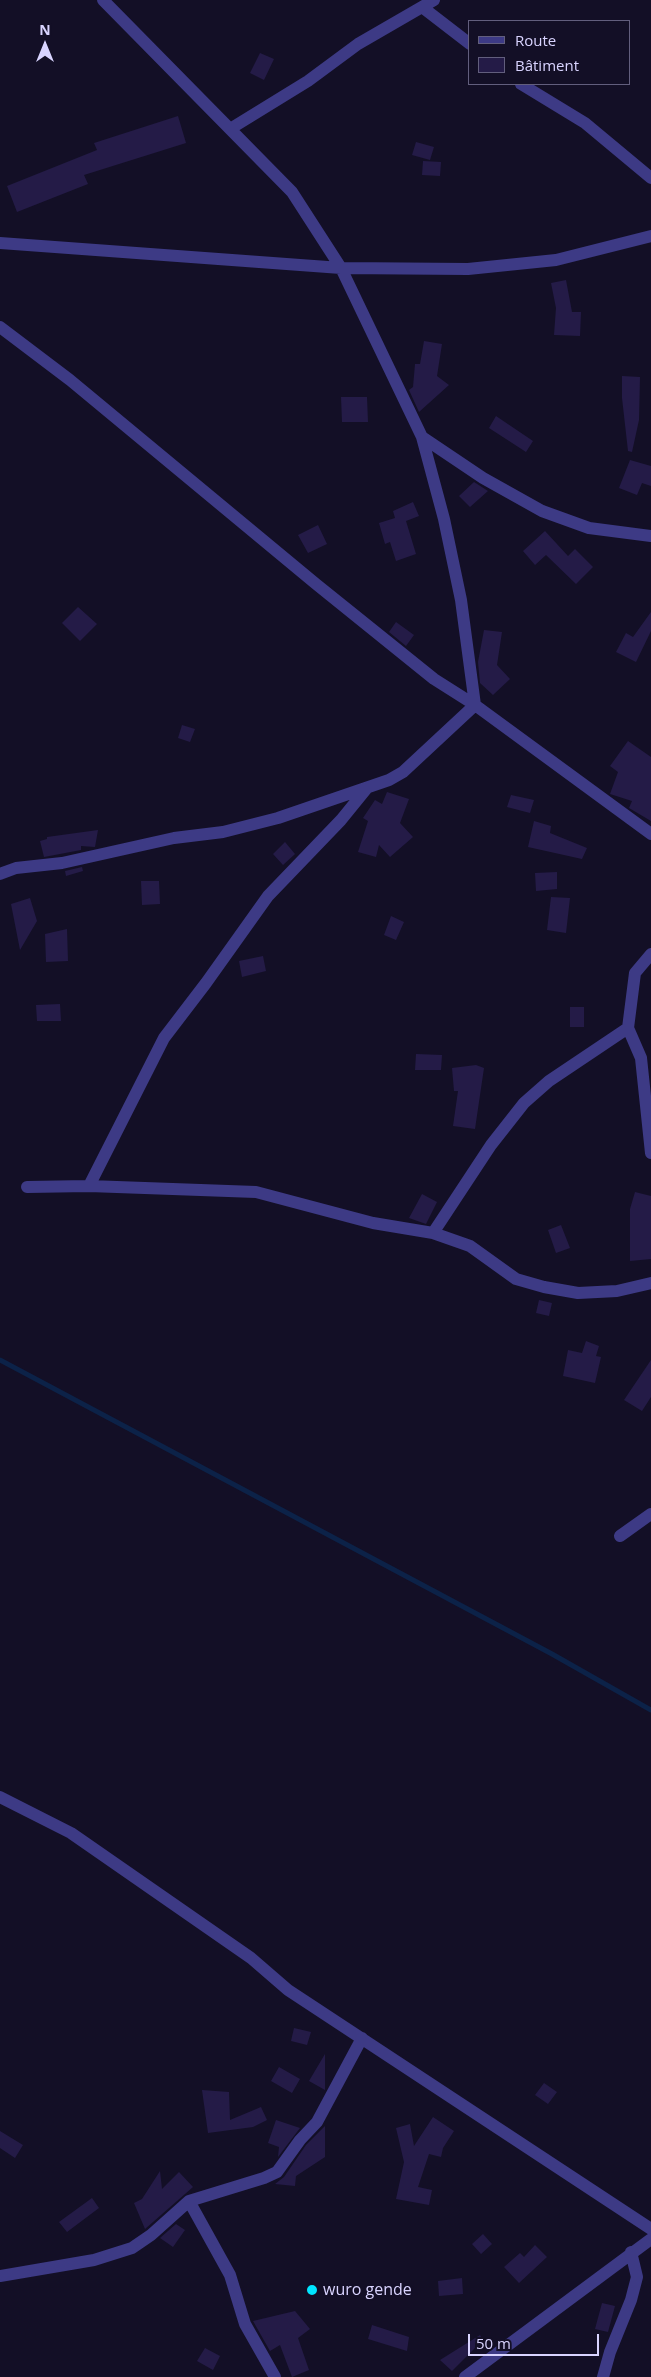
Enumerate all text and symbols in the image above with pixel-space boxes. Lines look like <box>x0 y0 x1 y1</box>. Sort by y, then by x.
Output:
north arrow <box>20 20 70 70</box>
text: N <box>39 20 51 39</box>
legend <box>468 20 631 85</box>
text: Route <box>515 30 556 50</box>
text: Bâtiment <box>515 55 579 75</box>
place label: wuro gende <box>323 2280 412 2300</box>
marker: wuro gende <box>305 2283 319 2297</box>
scale bar <box>471 2324 602 2356</box>
text: 50 m <box>476 2333 511 2353</box>

